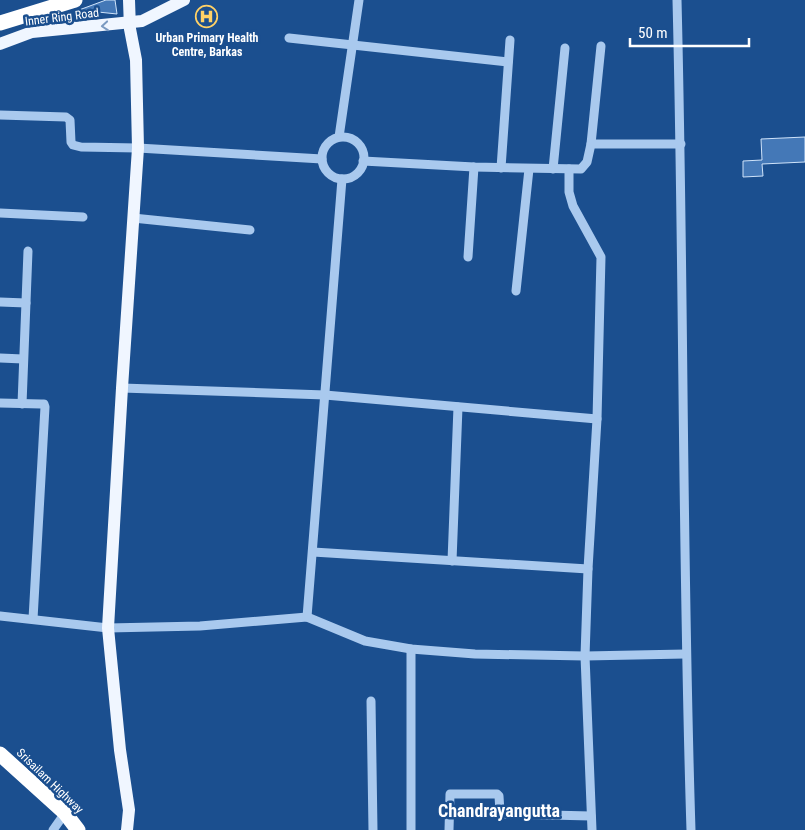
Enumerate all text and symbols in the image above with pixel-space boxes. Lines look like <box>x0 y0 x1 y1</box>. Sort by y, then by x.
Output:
hospital icon: Urban Primary Health Centre, Barkas <box>195 5 219 29</box>
street label: Inner Ring Road <box>24 6 100 28</box>
scale bar <box>630 15 749 47</box>
one-way arrow <box>101 20 109 31</box>
text: 50 m <box>638 24 668 42</box>
place label: Urban Primary Health Centre, Barkas <box>155 31 259 59</box>
street label: Srisailam Highway <box>14 746 86 816</box>
district label: Chandrayangutta <box>438 800 560 821</box>

